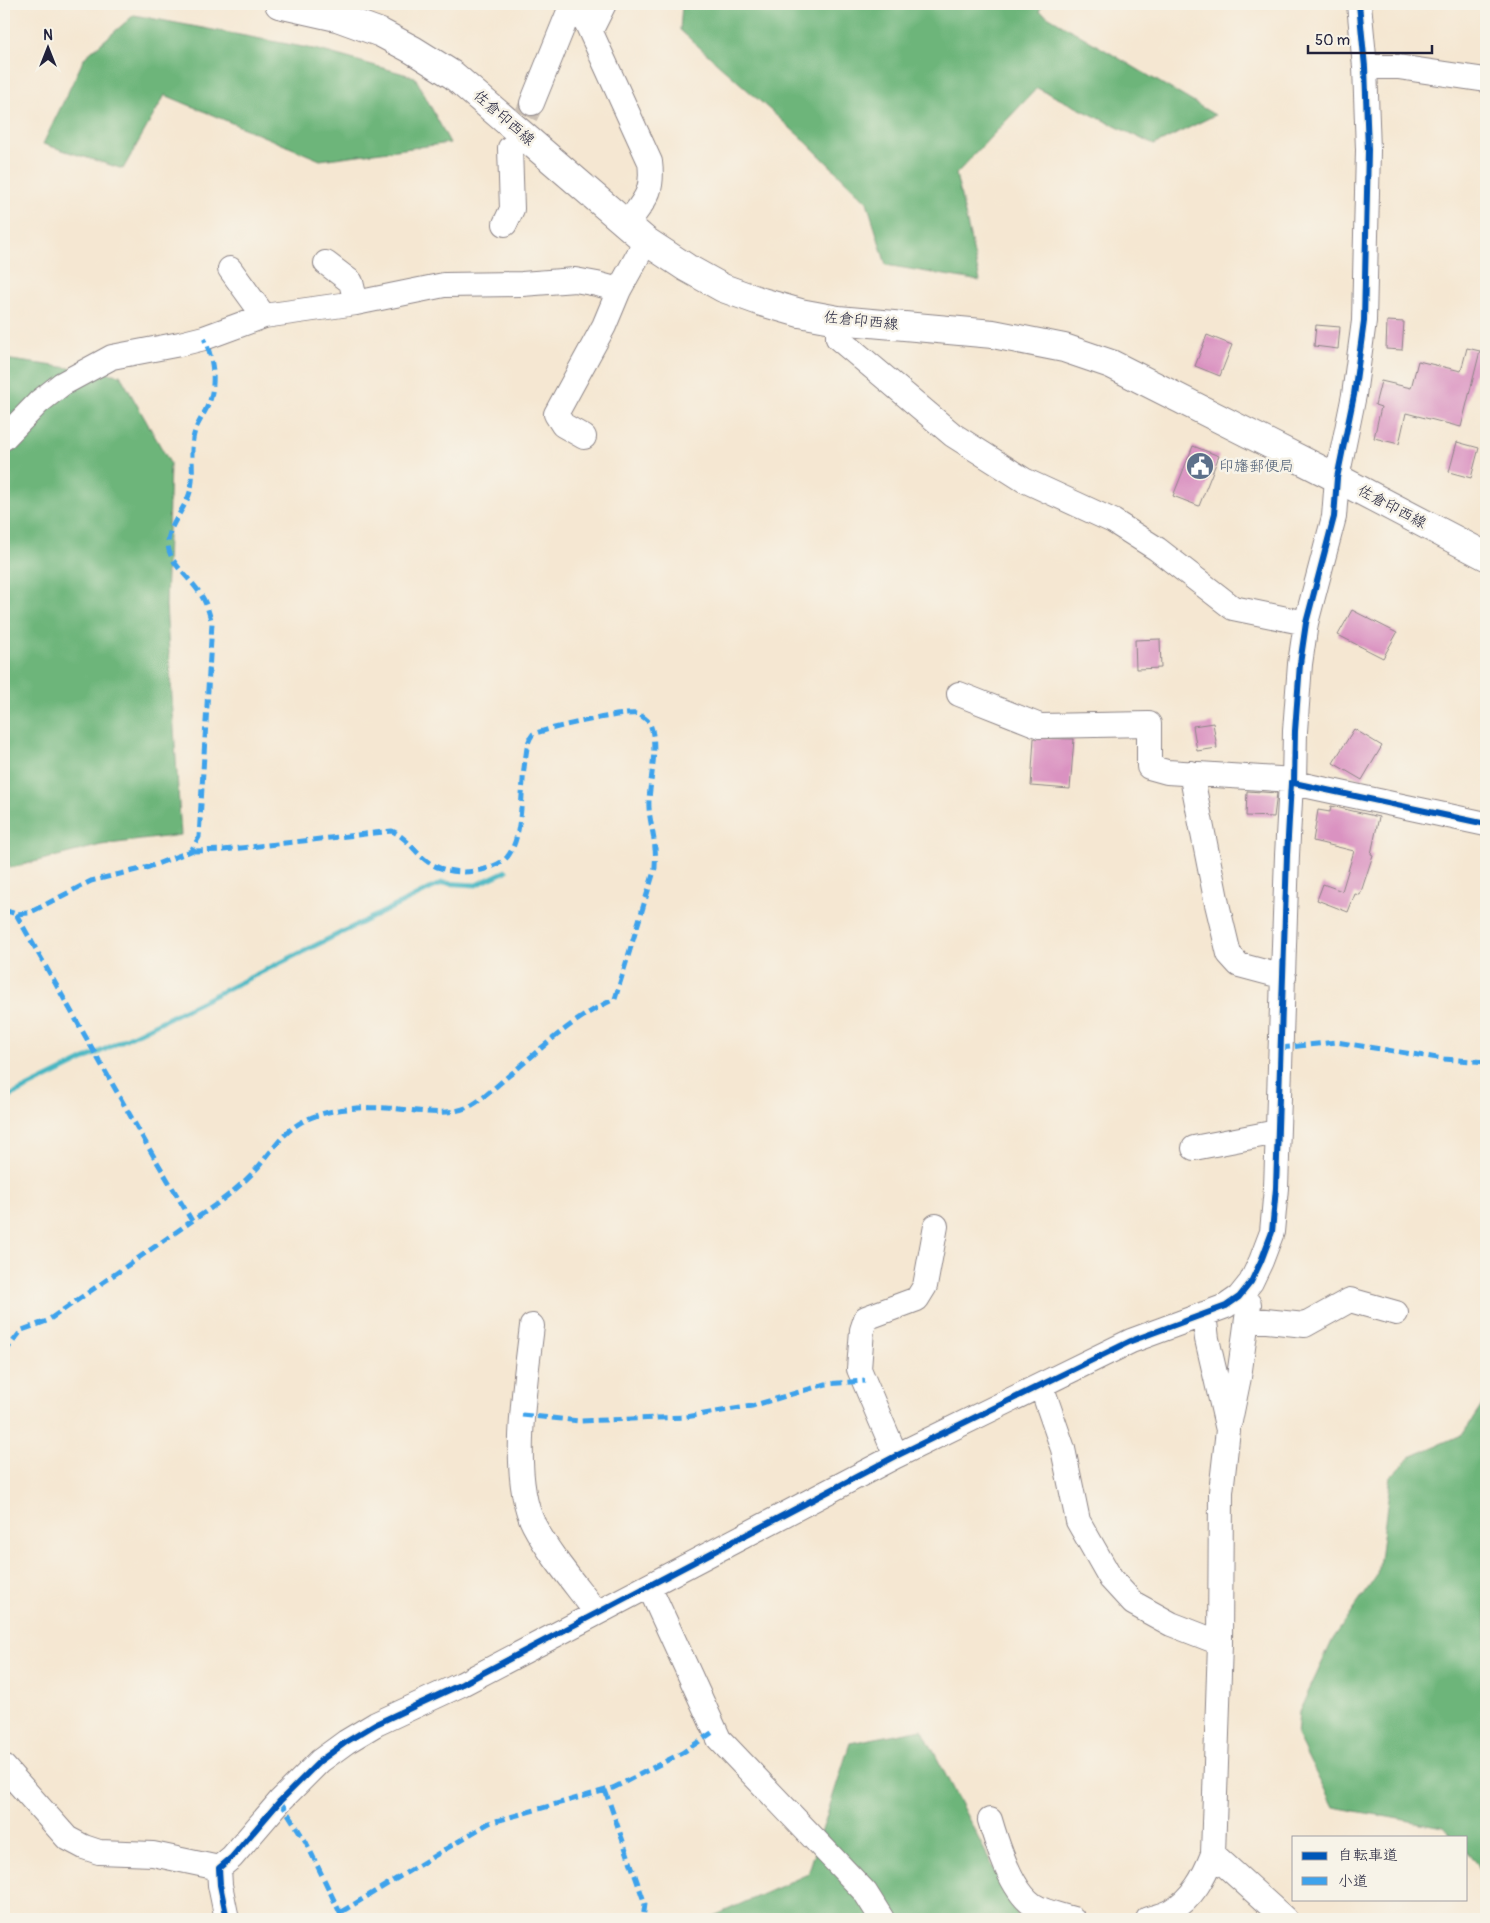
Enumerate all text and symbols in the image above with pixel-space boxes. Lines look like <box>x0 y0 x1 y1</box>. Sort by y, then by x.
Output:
north arrow <box>22 22 72 72</box>
scale bar <box>1308 22 1431 54</box>
text: N <box>43 27 53 44</box>
text: 50 m <box>1315 31 1350 50</box>
street label: 佐倉印西線 <box>469 86 539 150</box>
street label: 佐倉印西線 <box>823 308 899 334</box>
public building icon: 印旛郵便局 <box>1185 451 1215 481</box>
place label: 印旛郵便局 <box>1219 457 1294 476</box>
street label: 佐倉印西線 <box>1354 481 1430 533</box>
legend <box>1292 1836 1468 1900</box>
text: 自転車道 <box>1338 1846 1398 1865</box>
text: 小道 <box>1338 1872 1368 1891</box>

